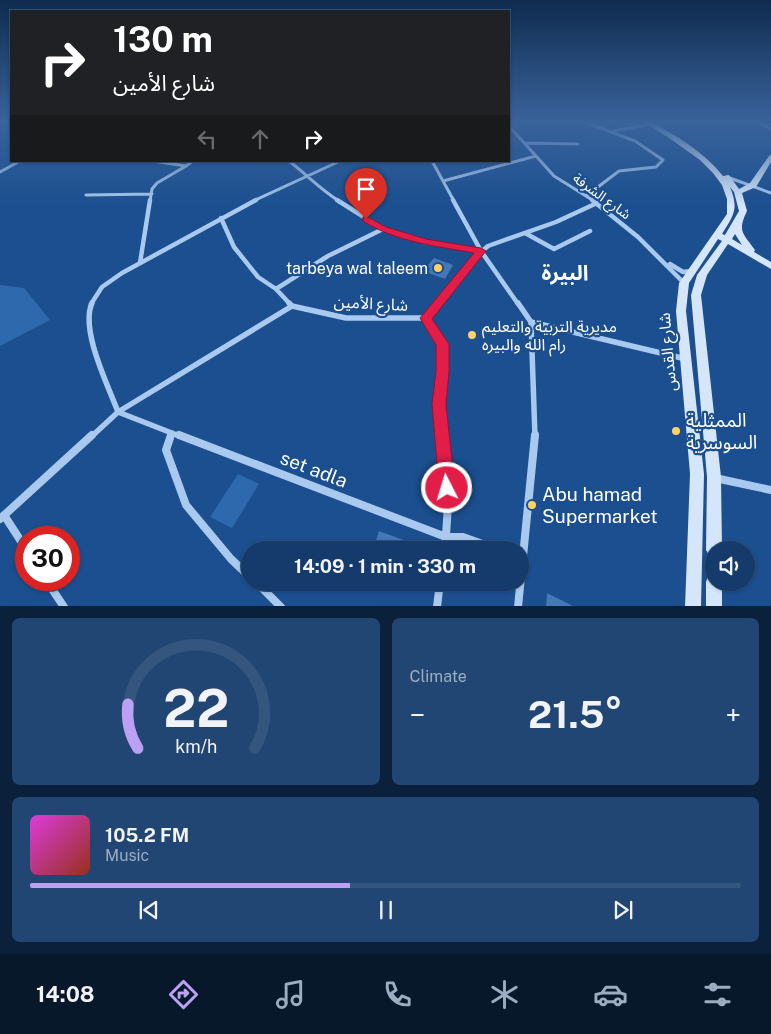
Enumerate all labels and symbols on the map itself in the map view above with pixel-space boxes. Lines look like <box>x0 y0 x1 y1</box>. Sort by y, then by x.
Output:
pin <box>345 168 387 219</box>
street label: شارع الشرفة <box>568 170 634 225</box>
place label: tarbeya wal taleem <box>286 259 428 278</box>
district label: البيرة <box>541 260 589 285</box>
marker: tarbeya wal taleem <box>432 262 444 274</box>
street label: شارع الأمين <box>333 292 409 318</box>
street label: شارع القدس <box>655 312 683 392</box>
place label: مديرية التربية والتعليم رام الله والبيره <box>482 317 617 357</box>
marker: مديرية التربية والتعليم رام الله والبيره <box>466 329 478 341</box>
place label: الممثلية السوسرية <box>686 409 757 454</box>
marker: الممثلية السوسرية <box>670 425 682 437</box>
street label: set adla <box>277 446 351 492</box>
position arrow <box>420 461 472 513</box>
place label: Abu hamad Supermarket <box>542 483 658 527</box>
marker: Abu hamad Supermarket <box>526 499 538 511</box>
speed limit sign: 30 <box>15 526 80 591</box>

